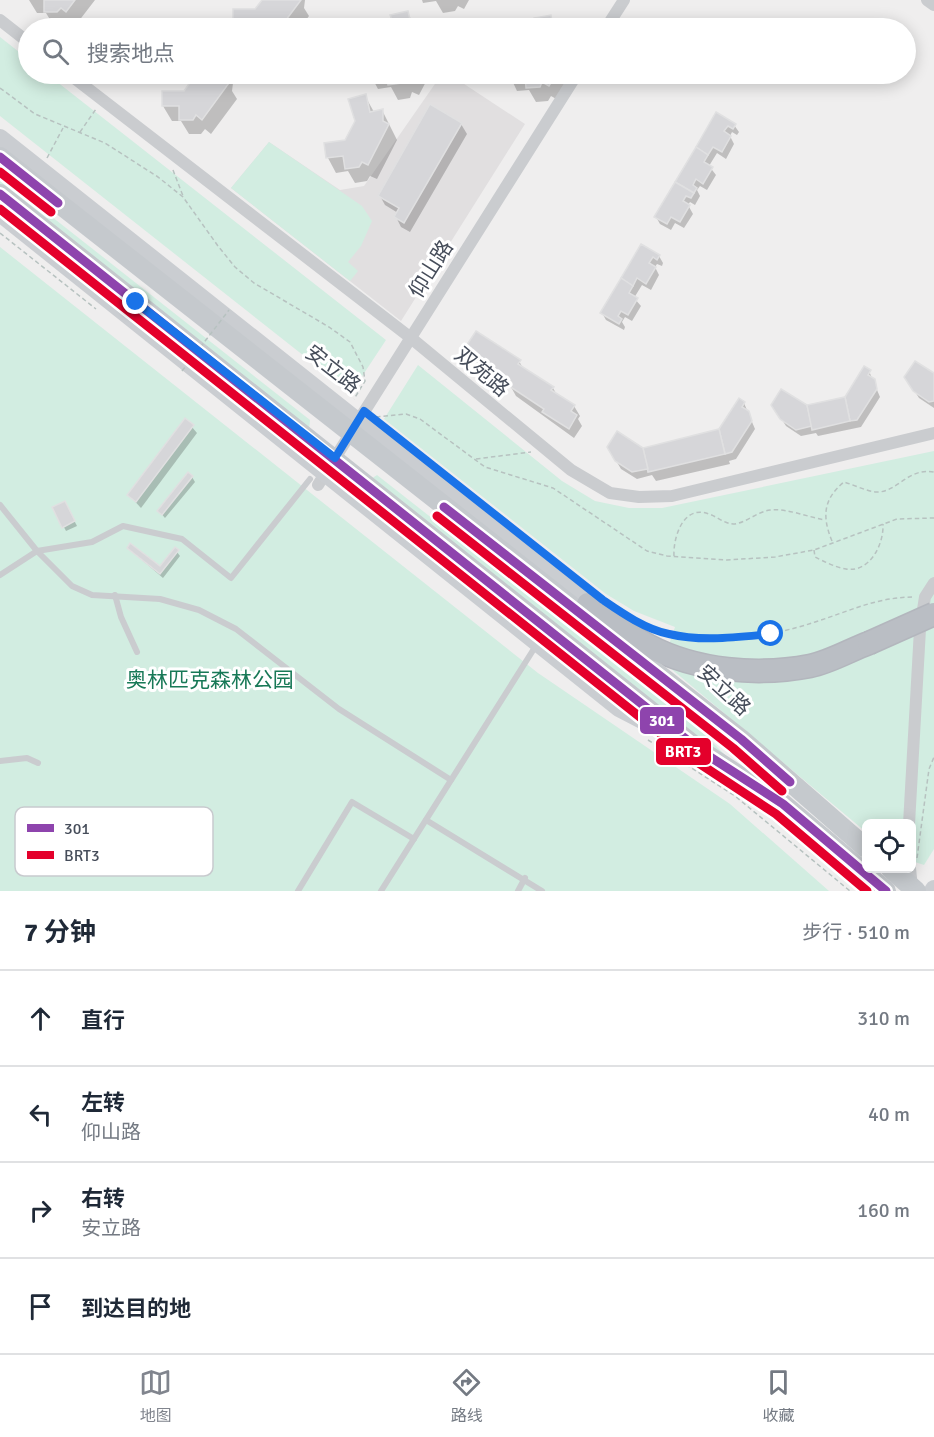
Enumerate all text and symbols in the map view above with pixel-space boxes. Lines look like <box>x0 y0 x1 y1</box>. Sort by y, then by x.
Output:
search box <box>18 18 916 84</box>
icon: search <box>39 35 72 68</box>
text: 搜索地点 <box>87 40 175 67</box>
street label: 仰山路 <box>403 235 459 303</box>
route end <box>122 288 148 314</box>
street label: 安立路 <box>300 339 366 399</box>
street label: 双苑路 <box>450 342 514 402</box>
route start <box>757 620 783 646</box>
street label: 安立路 <box>692 659 756 721</box>
park label: 奥林匹克森林公园 <box>126 667 294 693</box>
line badge: 301 <box>639 706 685 735</box>
text: 301 <box>649 711 675 731</box>
line badge: BRT3 <box>655 737 712 766</box>
text: BRT3 <box>665 742 701 762</box>
legend <box>15 807 213 876</box>
text: 301 <box>64 819 90 839</box>
map controls <box>862 819 916 873</box>
button: locate <box>862 819 916 873</box>
text: BRT3 <box>64 846 100 866</box>
text: 7 分钟 <box>24 917 96 949</box>
text: 步行 · 510 m <box>802 920 910 945</box>
icon: ahead <box>24 1002 57 1035</box>
text: 310 m <box>857 1006 910 1031</box>
text: 直行 <box>81 1007 125 1034</box>
text: 左转 <box>81 1089 125 1116</box>
icon: left <box>24 1098 57 1131</box>
text: 40 m <box>868 1102 910 1127</box>
text: 仰山路 <box>81 1120 141 1145</box>
text: 右转 <box>81 1185 125 1212</box>
icon: right <box>24 1194 57 1227</box>
text: 160 m <box>857 1198 910 1223</box>
text: 安立路 <box>81 1216 141 1241</box>
icon: arrive <box>24 1290 57 1323</box>
text: 到达目的地 <box>81 1295 191 1322</box>
tab: 地图 <box>139 1366 172 1426</box>
tab: 路线 <box>450 1366 483 1426</box>
tab: 收藏 <box>762 1366 795 1426</box>

